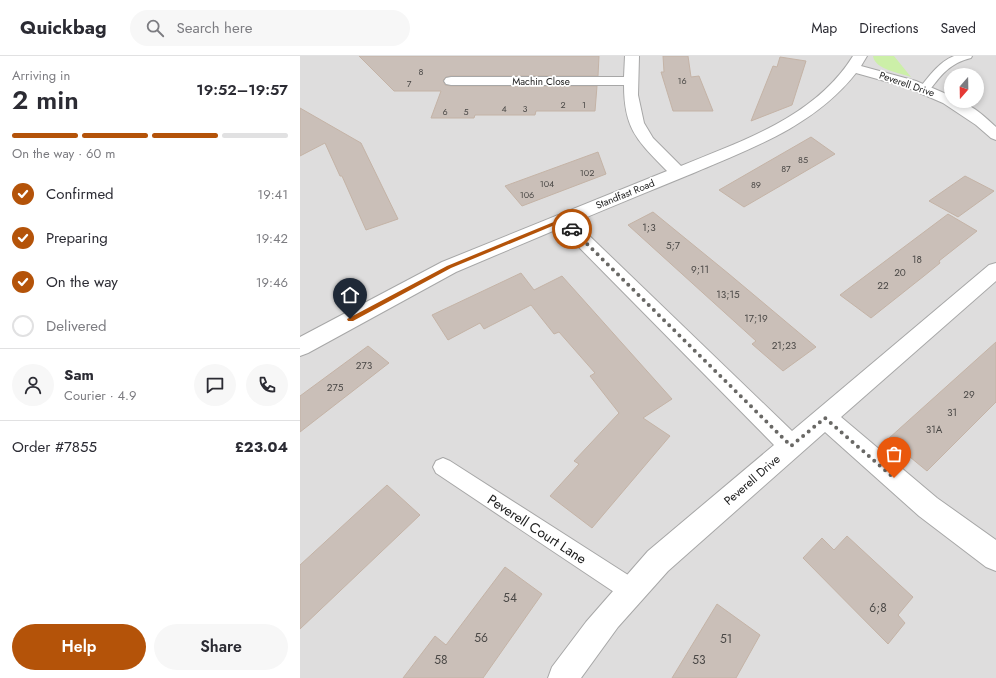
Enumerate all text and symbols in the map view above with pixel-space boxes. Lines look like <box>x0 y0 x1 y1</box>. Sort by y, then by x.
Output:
search box <box>130 10 410 46</box>
text: Quickbag <box>20 14 106 41</box>
icon: search <box>144 17 166 39</box>
text: Search here <box>176 17 252 39</box>
text: Map <box>811 18 837 38</box>
text: Directions <box>859 18 919 38</box>
text: Saved <box>941 18 976 38</box>
house number: 8 <box>419 65 424 78</box>
text: Arriving in <box>12 66 70 85</box>
street label: Peverell Drive <box>877 67 937 101</box>
north arrow <box>944 68 984 108</box>
map controls <box>944 68 984 108</box>
street label: Machin Close <box>512 74 570 89</box>
house number: 16 <box>677 74 687 87</box>
house number: 7 <box>407 77 412 90</box>
text: 19:52–19:57 <box>196 79 288 101</box>
text: 2 min <box>12 81 79 119</box>
house number: 2 <box>560 98 566 111</box>
house number: 1 <box>582 98 586 111</box>
house number: 4 <box>501 102 507 115</box>
house number: 3 <box>523 102 528 115</box>
house number: 6 <box>442 105 448 118</box>
house number: 5 <box>463 105 469 118</box>
text: On the way · 60 m <box>12 144 115 163</box>
house number: 85 <box>798 153 808 166</box>
house number: 87 <box>781 162 791 175</box>
house number: 102 <box>580 166 594 179</box>
street label: Standfast Road <box>593 175 657 213</box>
house number: 104 <box>540 177 554 190</box>
house number: 89 <box>751 178 761 191</box>
icon: check <box>12 183 34 205</box>
text: Confirmed <box>46 183 114 205</box>
text: 19:41 <box>257 185 288 204</box>
house number: 106 <box>520 188 534 201</box>
courier <box>552 209 592 249</box>
icon: car <box>561 218 583 240</box>
house number: 1;3 <box>642 220 656 235</box>
icon: check <box>12 227 34 249</box>
text: Preparing <box>46 227 108 249</box>
text: 19:42 <box>256 229 288 248</box>
house number: 5;7 <box>666 238 681 253</box>
house number: 18 <box>912 252 922 267</box>
house number: 9;11 <box>691 262 709 277</box>
house number: 20 <box>894 265 906 280</box>
icon: check <box>12 271 34 293</box>
text: On the way <box>46 271 118 293</box>
text: 19:46 <box>256 273 288 292</box>
pin <box>333 278 367 319</box>
house number: 22 <box>877 278 889 293</box>
icon: home <box>339 284 361 306</box>
house number: 13;15 <box>716 287 740 302</box>
house number: 17;19 <box>744 311 768 326</box>
text: Delivered <box>46 315 107 337</box>
house number: 21;23 <box>772 338 797 353</box>
house number: 273 <box>356 358 373 373</box>
button: person <box>12 364 54 406</box>
text: Sam <box>64 364 94 386</box>
button: chat <box>194 364 236 406</box>
button: phone <box>246 364 288 406</box>
house number: 275 <box>327 380 344 395</box>
text: Courier · 4.9 <box>64 386 137 405</box>
house number: 29 <box>963 387 975 402</box>
house number: 31 <box>947 405 957 420</box>
house number: 31A <box>926 422 943 437</box>
text: Order #7855 <box>12 436 97 458</box>
text: £23.04 <box>235 436 288 458</box>
pin <box>877 437 911 478</box>
icon: bag <box>883 443 905 465</box>
street label: Peverell Drive <box>720 450 784 510</box>
street label: Peverell Court Lane <box>484 489 590 569</box>
house number: 54 <box>503 589 517 607</box>
house number: 6;8 <box>869 599 887 617</box>
button: Help <box>12 624 146 670</box>
button: Share <box>154 624 288 670</box>
house number: 56 <box>474 629 488 647</box>
house number: 51 <box>720 630 732 648</box>
house number: 58 <box>434 651 448 669</box>
house number: 53 <box>692 651 706 669</box>

